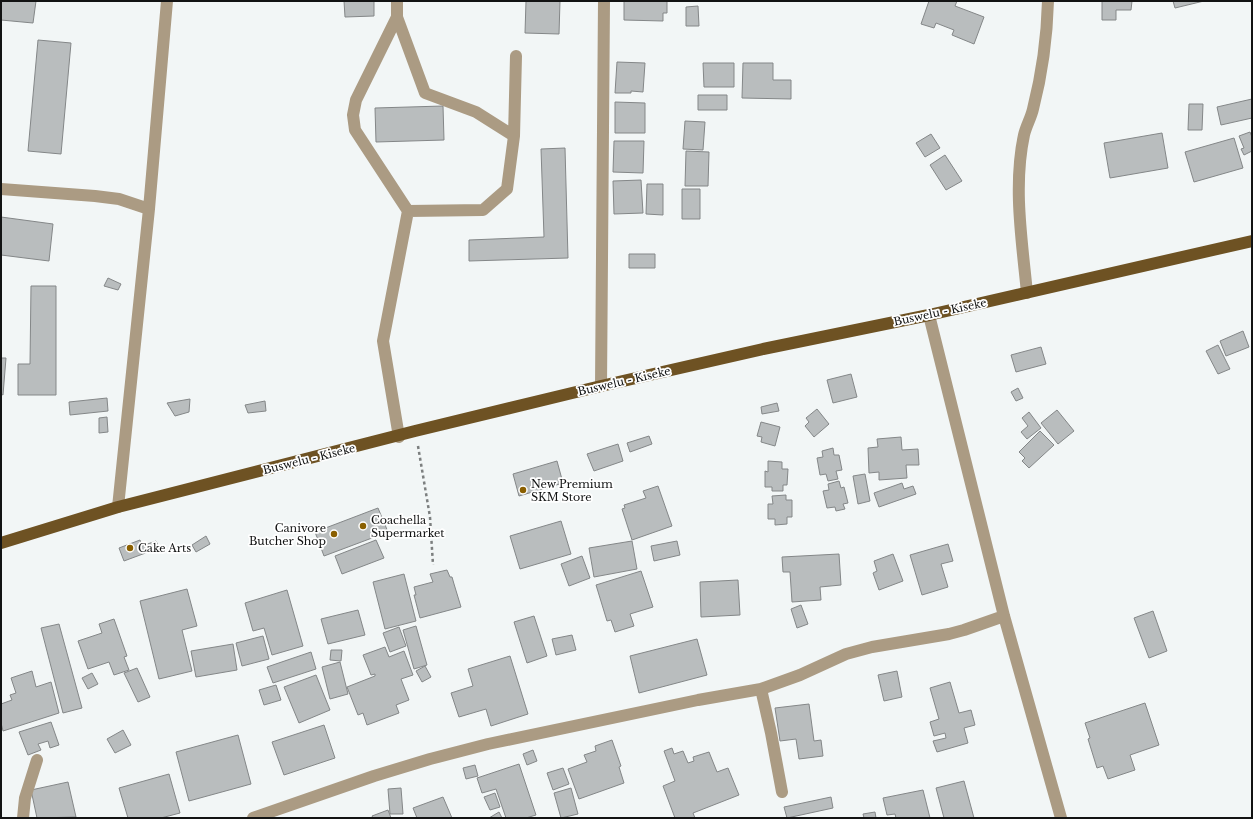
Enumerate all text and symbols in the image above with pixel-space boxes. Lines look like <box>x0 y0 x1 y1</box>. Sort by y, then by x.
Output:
street label: Buswelu - Kiseke <box>892 295 988 329</box>
street label: Buswelu - Kiseke <box>576 364 672 398</box>
street label: Buswelu - Kiseke <box>261 441 357 477</box>
place label: New Premium SKM Store <box>531 477 613 504</box>
marker: New Premium SKM Store <box>518 485 528 495</box>
place label: Coachella Supermarket <box>371 513 445 540</box>
place label: Canivore Butcher Shop <box>249 521 326 548</box>
marker: Coachella Supermarket <box>358 521 368 531</box>
marker: Canivore Butcher Shop <box>329 529 339 539</box>
place label: Cake Arts <box>138 541 191 555</box>
marker: Cake Arts <box>125 543 135 553</box>

